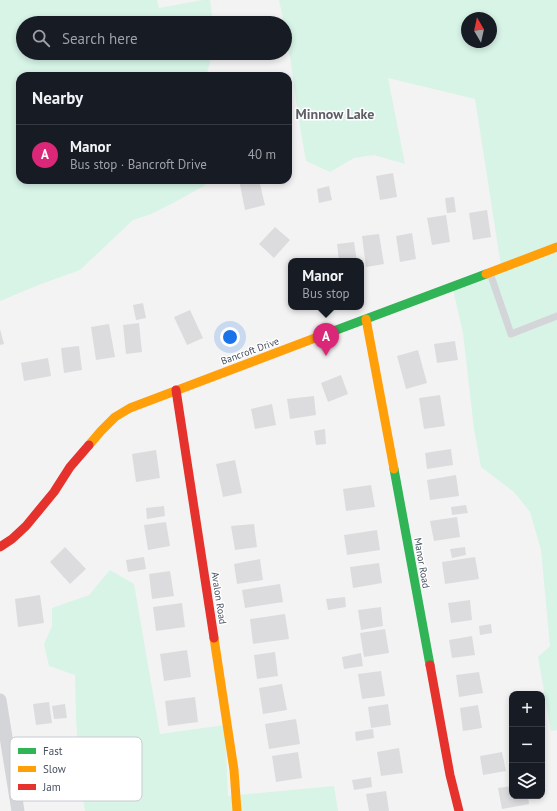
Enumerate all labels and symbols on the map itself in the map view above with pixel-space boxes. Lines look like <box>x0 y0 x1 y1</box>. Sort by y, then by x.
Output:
north arrow <box>461 12 497 48</box>
district label: Minnow Lake <box>296 105 374 123</box>
pin: A <box>313 323 339 356</box>
your location <box>220 327 240 347</box>
street label: Bancroft Drive <box>219 334 281 368</box>
street label: Manor Road <box>411 537 433 589</box>
street label: Avalon Road <box>208 571 230 625</box>
legend <box>10 737 142 801</box>
text: Fast <box>43 744 63 758</box>
text: Slow <box>43 762 66 776</box>
text: Jam <box>42 780 61 794</box>

